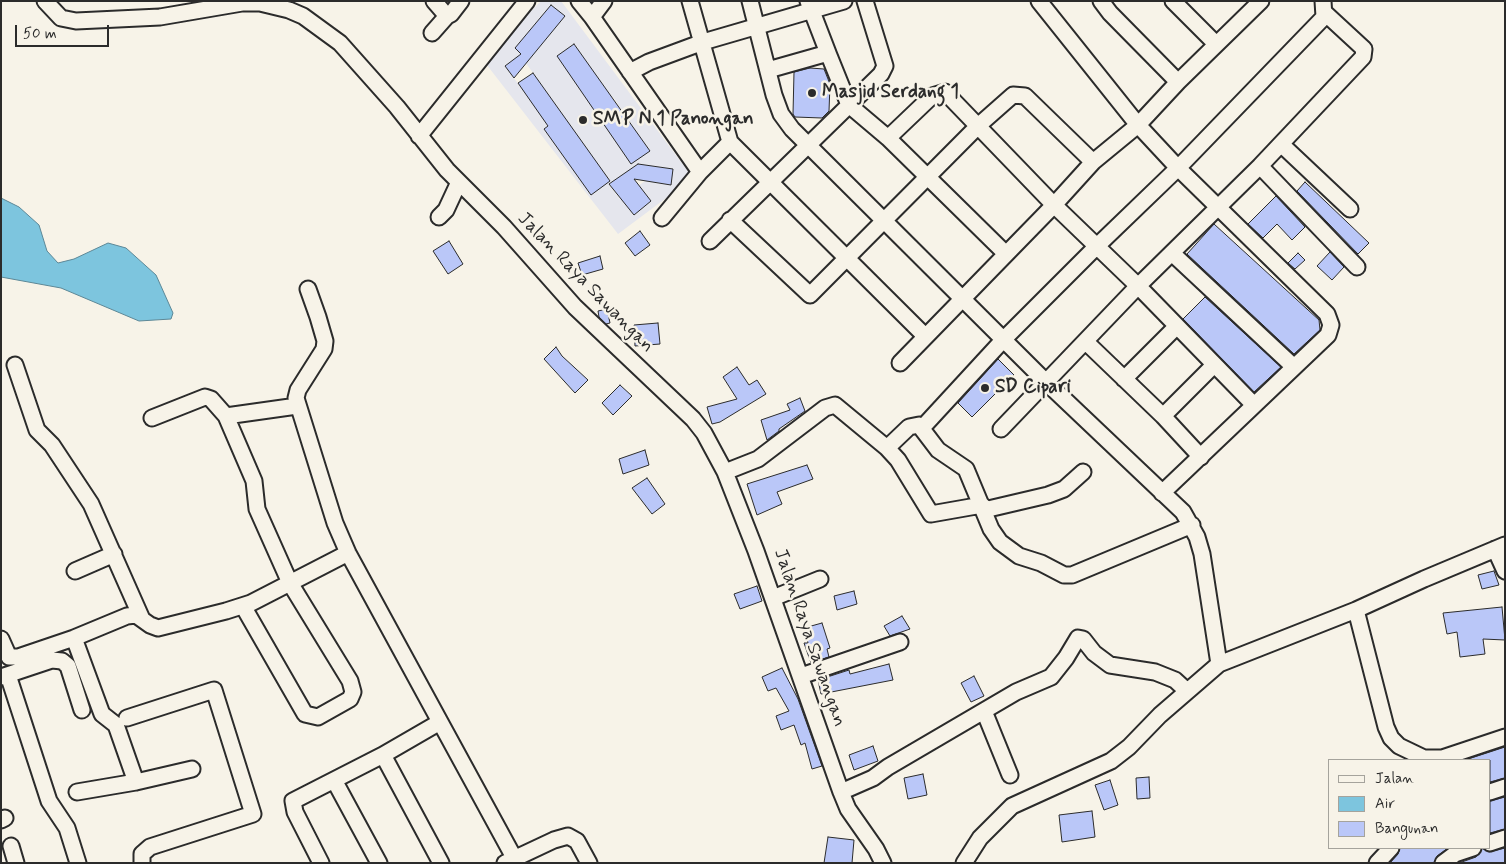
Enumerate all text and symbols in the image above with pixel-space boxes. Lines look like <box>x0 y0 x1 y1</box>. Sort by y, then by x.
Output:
scale bar <box>18 15 111 47</box>
text: 50 m <box>23 24 57 44</box>
place label: Masjid Serdang 1 <box>822 82 959 104</box>
marker: Masjid Serdang 1 <box>806 87 818 99</box>
place label: SMP N 1 Panongan <box>593 109 754 131</box>
marker: SMP N 1 Panongan <box>577 114 589 126</box>
street label: Jalan Raya Sawangan <box>512 208 658 358</box>
place label: SD Cipari <box>995 377 1071 399</box>
marker: SD Cipari <box>979 382 991 394</box>
street label: Jalan Raya Sawangan <box>768 546 850 730</box>
legend <box>1328 759 1491 849</box>
text: Jalan <box>1375 769 1414 789</box>
text: Air <box>1375 794 1395 814</box>
text: Bangunan <box>1375 819 1438 839</box>

